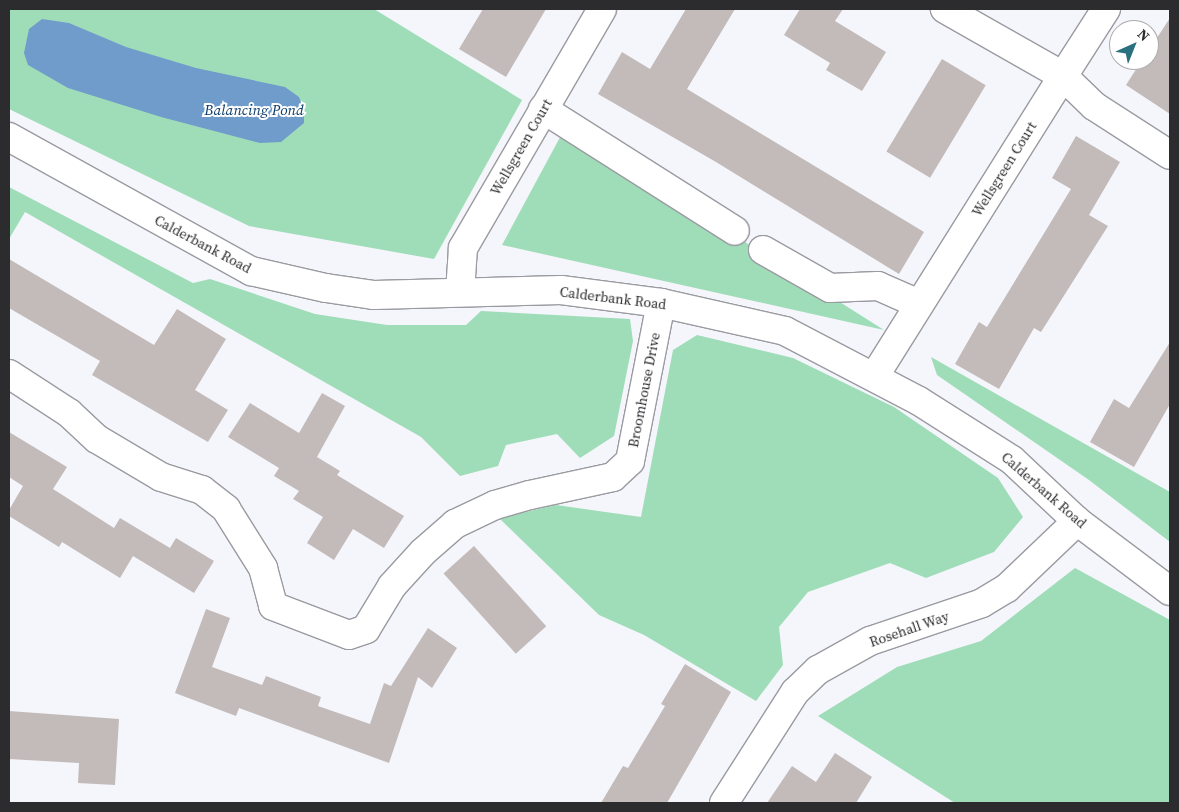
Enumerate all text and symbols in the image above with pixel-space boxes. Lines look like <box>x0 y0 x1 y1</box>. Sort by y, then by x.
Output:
north arrow <box>1109 20 1159 70</box>
text: N <box>1133 24 1154 46</box>
street label: Wellsgreen Court <box>487 96 555 198</box>
water label: Balancing Pond <box>204 101 304 119</box>
street label: Wellsgreen Court <box>968 119 1040 219</box>
street label: Calderbank Road <box>152 211 254 277</box>
street label: Calderbank Road <box>559 283 667 313</box>
street label: Broomhouse Drive <box>625 331 663 449</box>
street label: Calderbank Road <box>998 448 1090 532</box>
street label: Rosehall Way <box>867 607 951 651</box>

